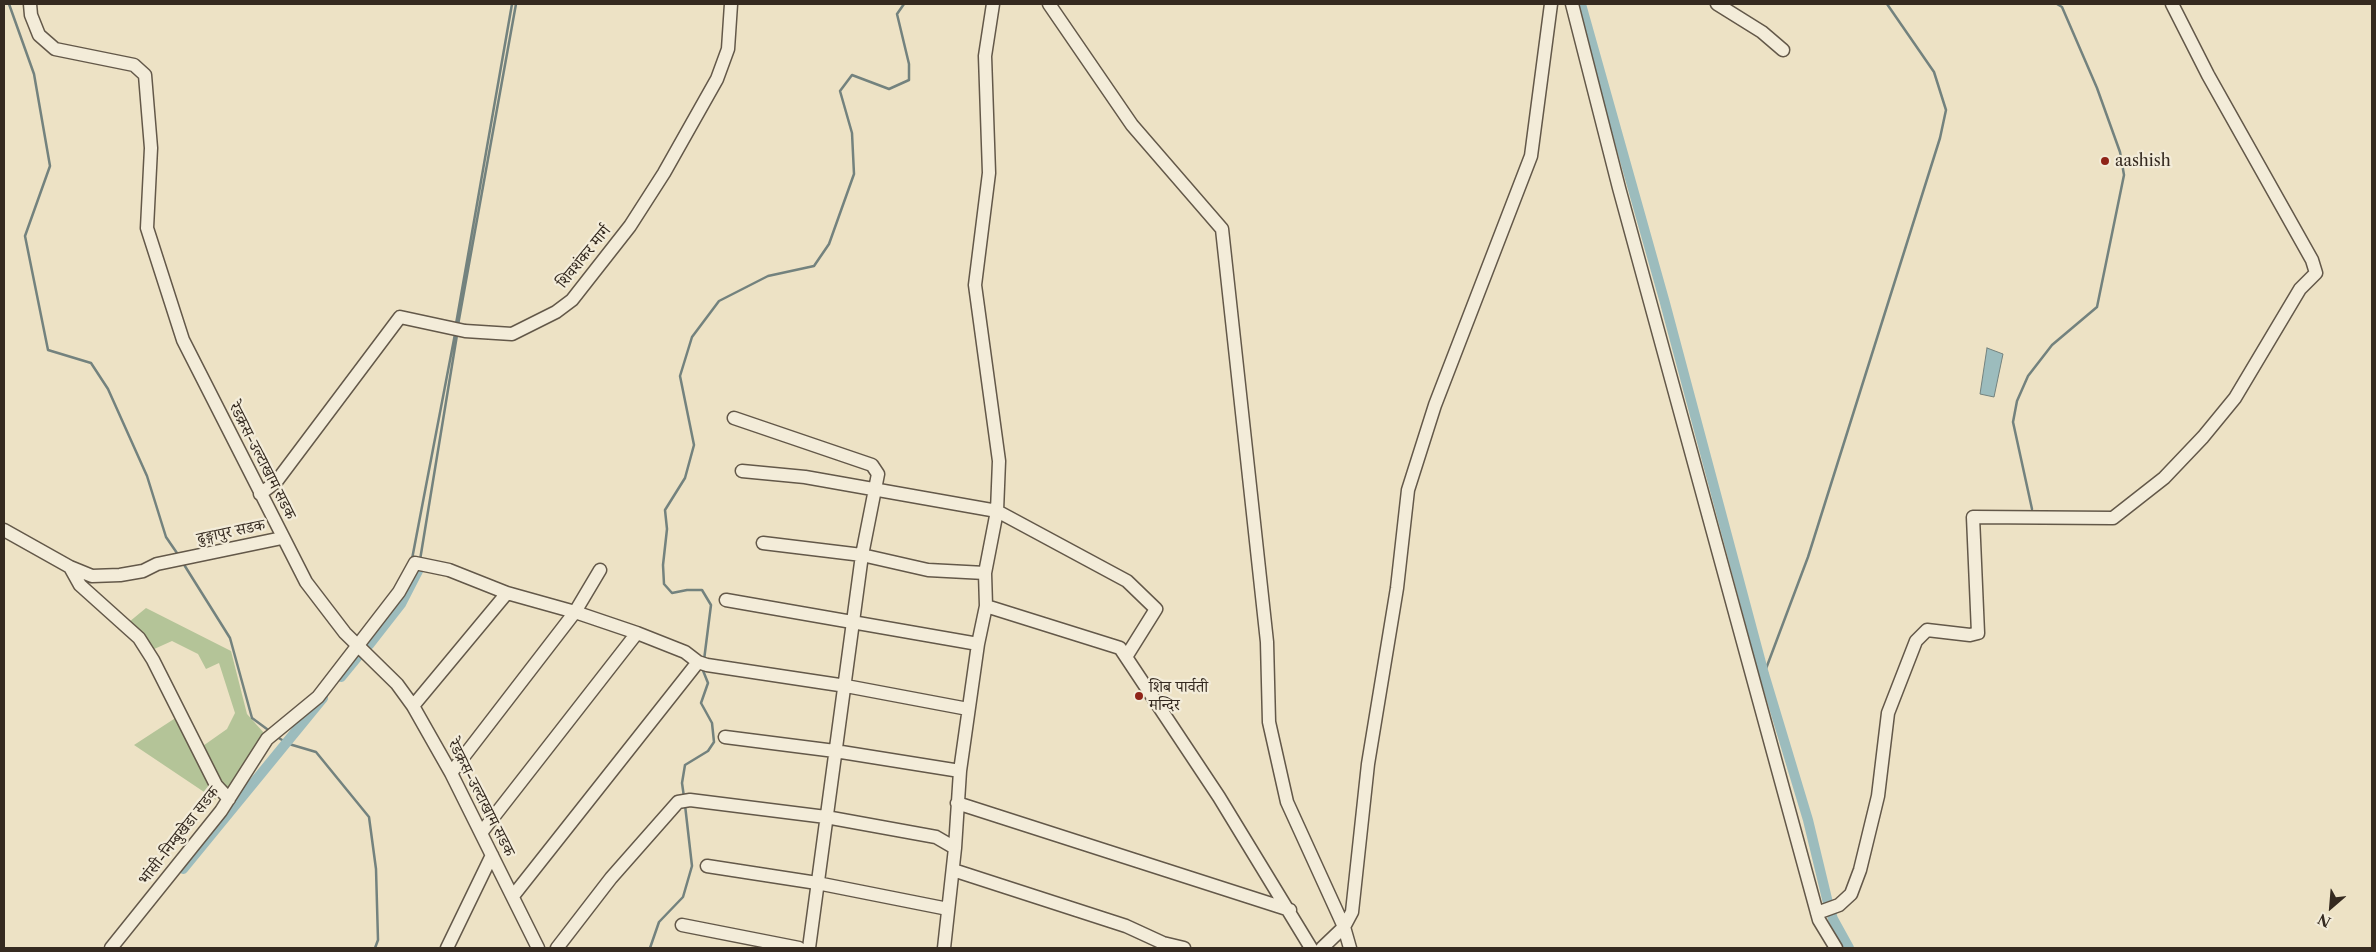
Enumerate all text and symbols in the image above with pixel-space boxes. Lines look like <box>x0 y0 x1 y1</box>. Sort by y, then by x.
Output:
place label: aashish <box>2115 151 2171 171</box>
marker: aashish <box>2099 155 2111 167</box>
street label: शिवशंकर मार्ग <box>553 222 615 292</box>
street label: रेडक्रस-उल्टाखाम सडक <box>224 399 300 523</box>
street label: ढुङ्गापुर सडक <box>195 515 267 549</box>
place label: शिब पार्वती मन्दिर <box>1149 677 1208 715</box>
marker: शिब पार्वती मन्दिर <box>1133 690 1145 702</box>
street label: रेडक्रस-उल्टाखाम सडक <box>443 736 519 860</box>
street label: भांसी-निम्बुखेडा सडक <box>135 783 223 889</box>
north arrow <box>2306 882 2356 932</box>
text: N <box>2315 910 2334 931</box>

